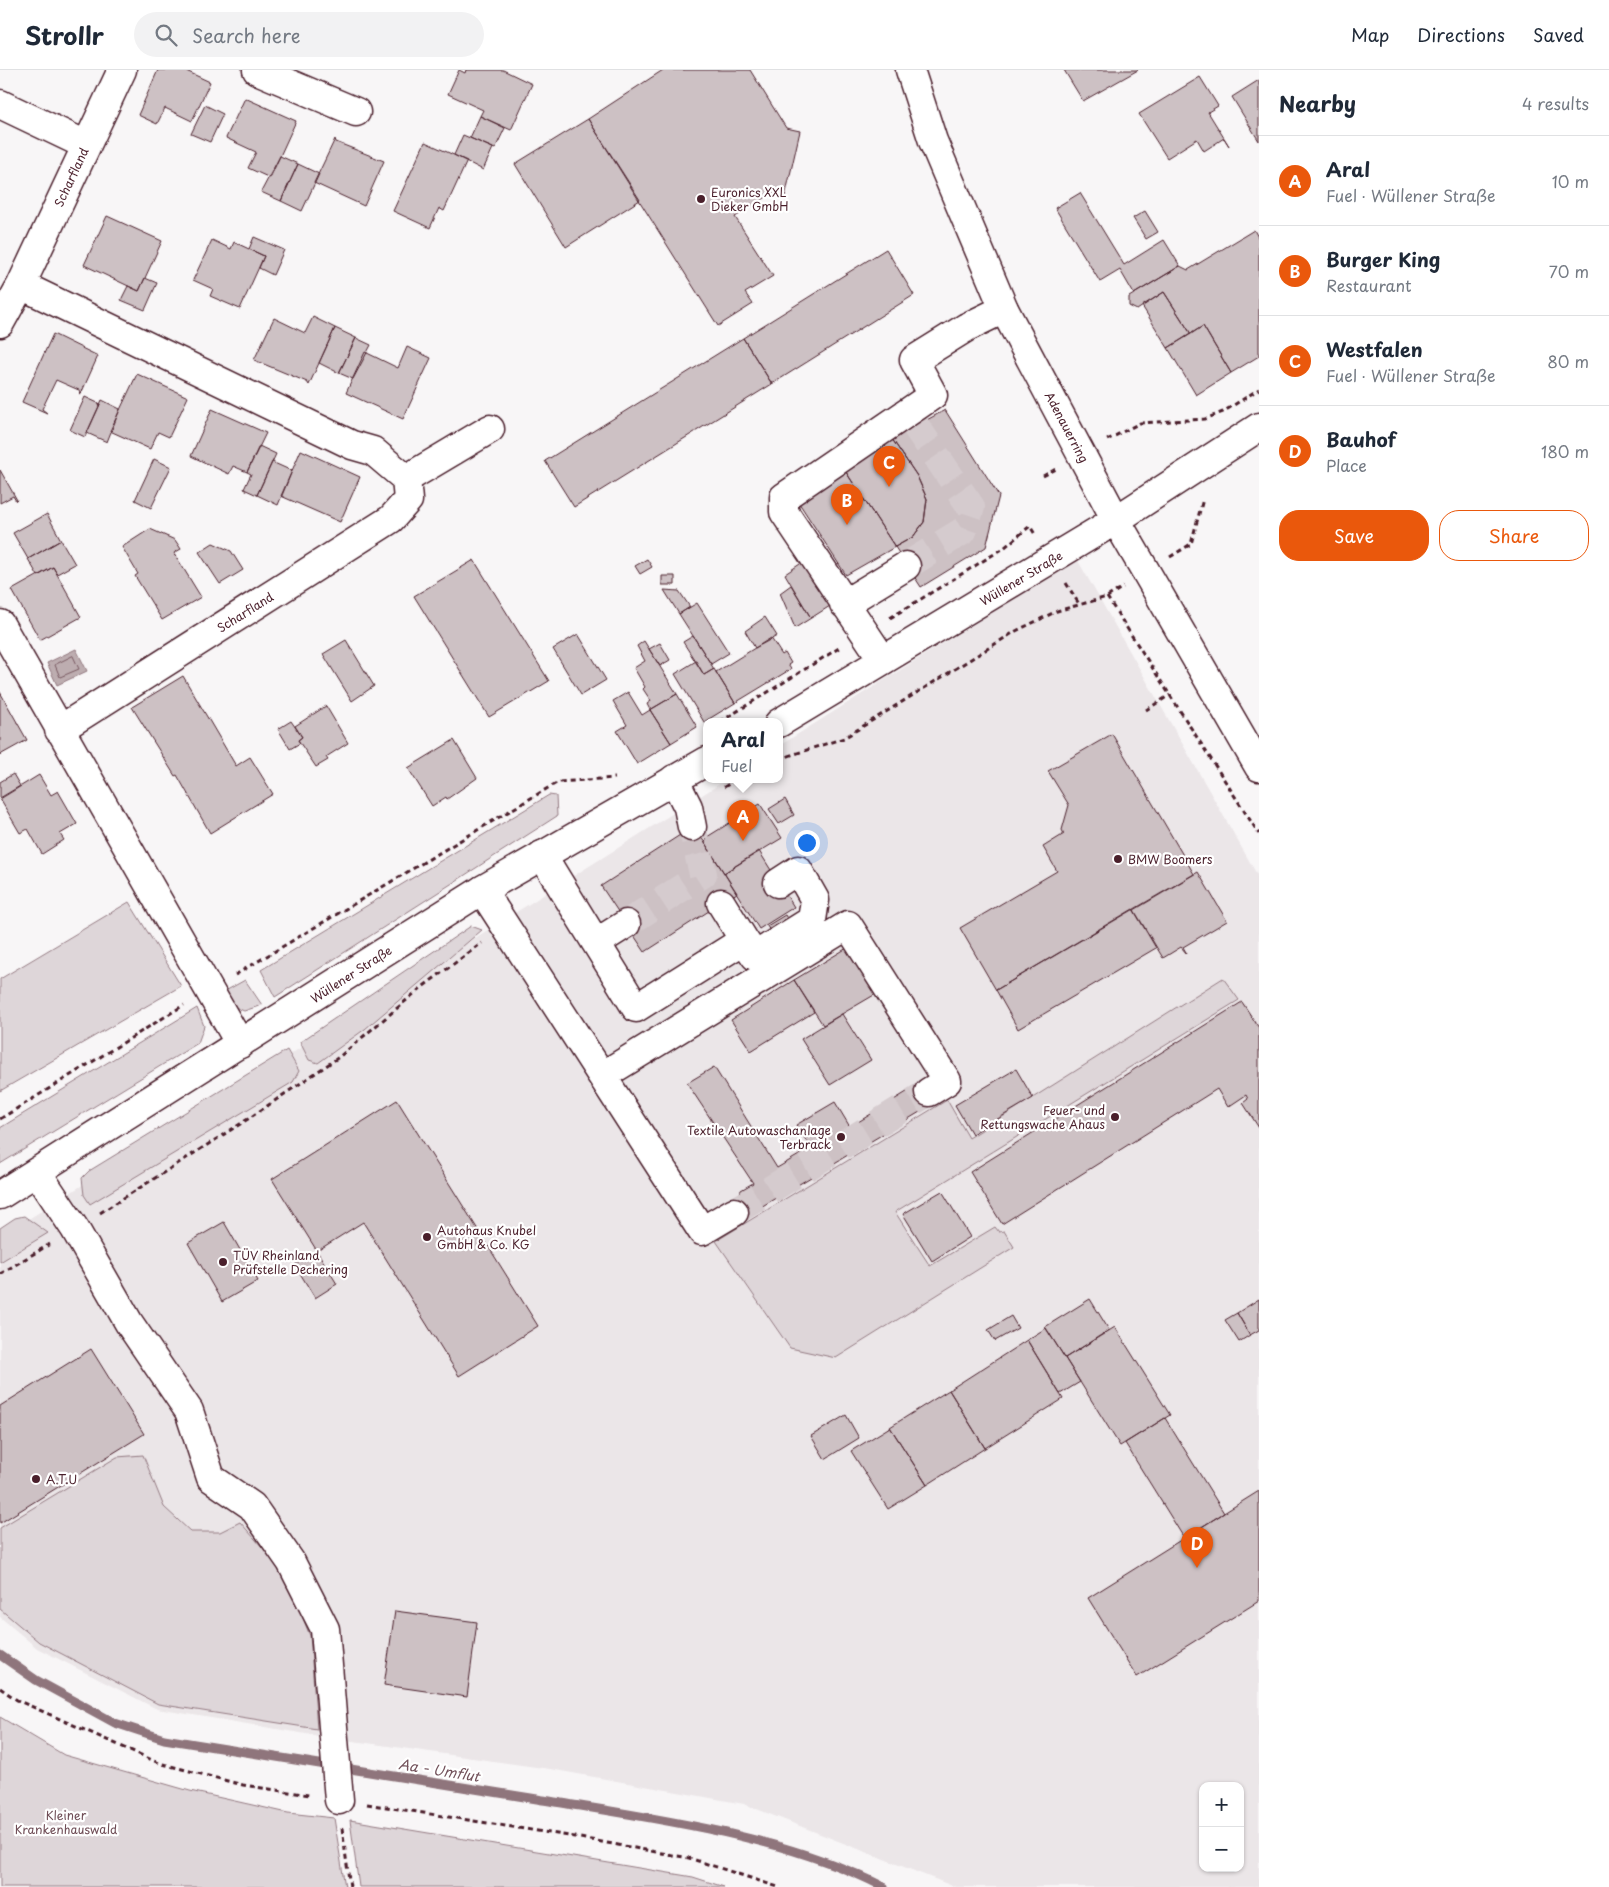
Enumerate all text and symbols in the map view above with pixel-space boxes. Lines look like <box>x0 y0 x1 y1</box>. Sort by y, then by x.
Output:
search box <box>134 12 484 57</box>
text: Strollr <box>25 17 104 53</box>
icon: search <box>152 21 180 49</box>
text: Search here <box>192 21 301 49</box>
text: Map <box>1351 21 1389 48</box>
text: Directions <box>1417 21 1505 48</box>
text: Saved <box>1533 21 1584 48</box>
text: Nearby <box>1279 87 1356 119</box>
text: 4 results <box>1522 91 1589 115</box>
street label: Scharfland <box>49 144 93 210</box>
text: Aral <box>1326 155 1370 183</box>
text: A <box>1289 169 1301 193</box>
text: 10 m <box>1552 169 1589 193</box>
place label: Euronics XXL Dieker GmbH <box>711 183 789 215</box>
text: Fuel · Wüllener Straße <box>1326 183 1496 207</box>
marker: Euronics XXL Dieker GmbH <box>695 193 707 205</box>
text: Burger King <box>1326 245 1440 273</box>
text: B <box>1290 259 1300 283</box>
text: 70 m <box>1549 259 1589 283</box>
text: Restaurant <box>1326 273 1412 297</box>
text: Westfalen <box>1326 335 1423 363</box>
text: C <box>1289 349 1301 373</box>
text: 80 m <box>1547 349 1589 373</box>
text: Fuel · Wüllener Straße <box>1326 363 1496 387</box>
street label: Adenauerring <box>1041 388 1093 466</box>
text: Bauhof <box>1326 425 1396 453</box>
text: D <box>1289 439 1301 463</box>
text: 180 m <box>1541 439 1589 463</box>
pin: C <box>873 446 905 487</box>
text: Place <box>1326 453 1367 477</box>
pin: B <box>831 484 863 525</box>
button: Save <box>1279 510 1429 561</box>
button: Share <box>1439 510 1589 561</box>
street label: Wüllener Straße <box>976 546 1066 610</box>
street label: Scharfland <box>213 587 277 636</box>
popup <box>703 718 783 783</box>
text: Aral <box>721 725 765 753</box>
text: Fuel <box>721 753 752 777</box>
pin: A <box>727 800 759 841</box>
your location <box>794 830 820 856</box>
place label: BMW Boomers <box>1128 850 1213 868</box>
marker: BMW Boomers <box>1112 853 1124 865</box>
street label: Wüllener Straße <box>307 941 395 1007</box>
place label: Feuer- und Rettungswache Ahaus <box>980 1101 1106 1133</box>
marker: Feuer- und Rettungswache Ahaus <box>1109 1111 1121 1123</box>
place label: Textile Autowaschanlage Terbrack <box>687 1121 831 1153</box>
marker: Textile Autowaschanlage Terbrack <box>835 1131 847 1143</box>
place label: Autohaus Knubel GmbH & Co. KG <box>437 1221 536 1253</box>
marker: Autohaus Knubel GmbH & Co. KG <box>421 1231 433 1243</box>
place label: TÜV Rheinland Prüfstelle Dechering <box>233 1246 348 1278</box>
marker: TÜV Rheinland Prüfstelle Dechering <box>217 1256 229 1268</box>
place label: A.T.U <box>46 1470 77 1488</box>
marker: A.T.U <box>30 1473 42 1485</box>
pin: D <box>1181 1527 1213 1568</box>
water label: Aa - Umflut <box>397 1753 483 1787</box>
map controls <box>1199 1782 1244 1872</box>
button: + <box>1199 1782 1244 1827</box>
park label: Kleiner Krankenhauswald <box>15 1806 118 1838</box>
button: − <box>1199 1827 1244 1872</box>

